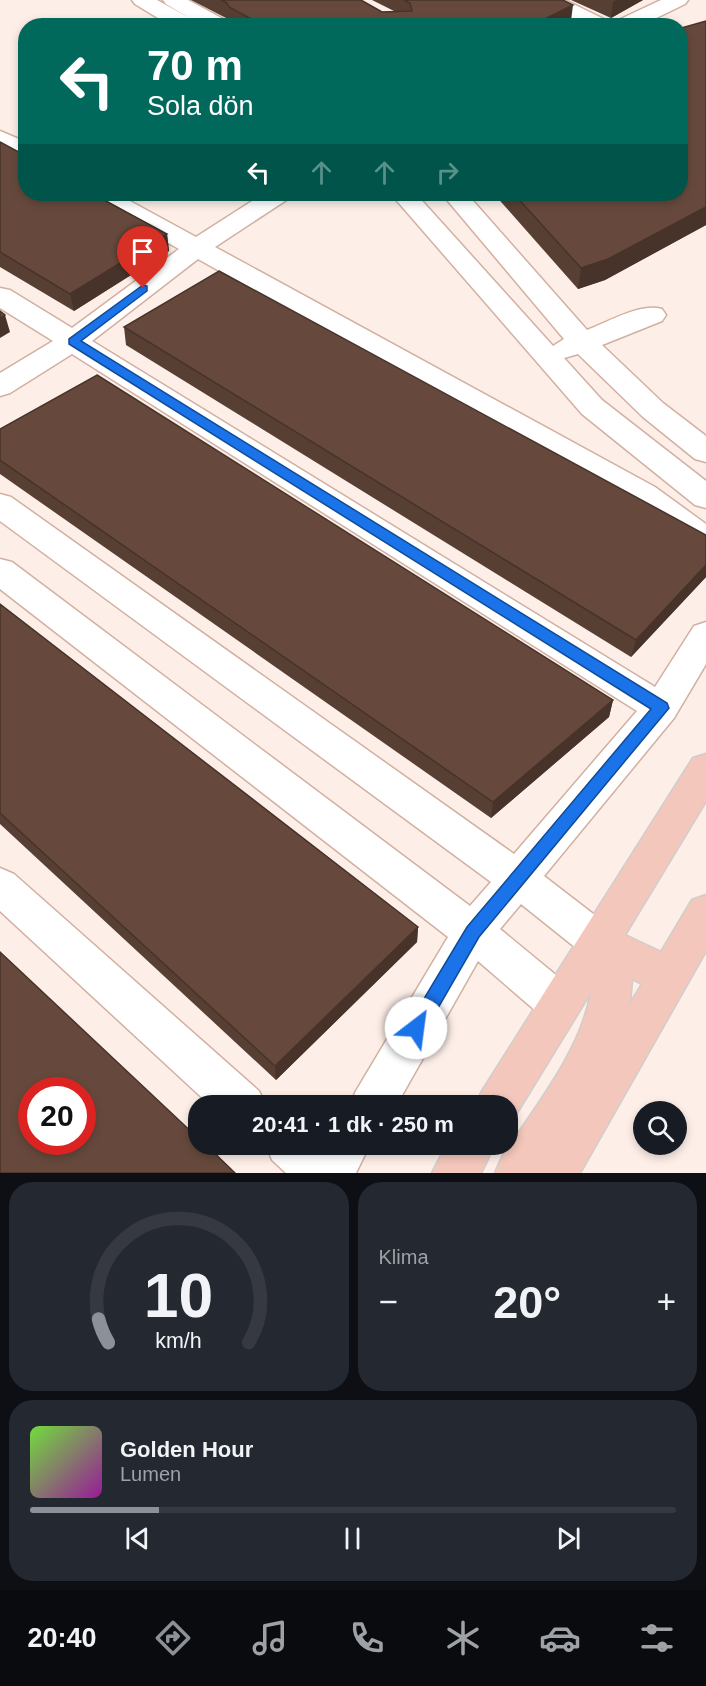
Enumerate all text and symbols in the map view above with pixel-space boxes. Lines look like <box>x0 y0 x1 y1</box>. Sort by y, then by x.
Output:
icon: left <box>48 42 126 120</box>
text: 70 m <box>147 42 243 89</box>
text: Sola dön <box>147 91 254 121</box>
icon: left <box>242 156 275 189</box>
icon: ahead <box>305 156 338 189</box>
icon: ahead <box>368 156 401 189</box>
icon: right <box>431 156 464 189</box>
pin <box>117 226 168 288</box>
icon: arrive <box>126 235 159 268</box>
position arrow <box>384 996 448 1060</box>
speed limit sign: 20 <box>18 1077 96 1155</box>
map controls <box>633 1101 687 1155</box>
button: search <box>633 1101 687 1155</box>
text: 20:41 · 1 dk · 250 m <box>252 1112 454 1137</box>
text: Klima <box>379 1246 429 1268</box>
text: 10 <box>144 1261 213 1330</box>
text: 20° <box>493 1277 561 1328</box>
text: − <box>379 1283 398 1320</box>
text: + <box>657 1283 676 1320</box>
text: km/h <box>156 1330 202 1354</box>
text: Golden Hour <box>120 1437 253 1462</box>
text: Lumen <box>120 1463 181 1485</box>
icon: previous <box>121 1522 154 1555</box>
icon: pause <box>336 1522 369 1555</box>
icon: next <box>552 1522 585 1555</box>
icon: directions <box>152 1617 194 1659</box>
icon: music <box>249 1617 291 1659</box>
icon: phone <box>346 1617 388 1659</box>
icon: climate <box>442 1617 484 1659</box>
icon: car <box>539 1617 581 1659</box>
icon: filters <box>636 1617 678 1659</box>
text: 20:40 <box>27 1623 97 1653</box>

